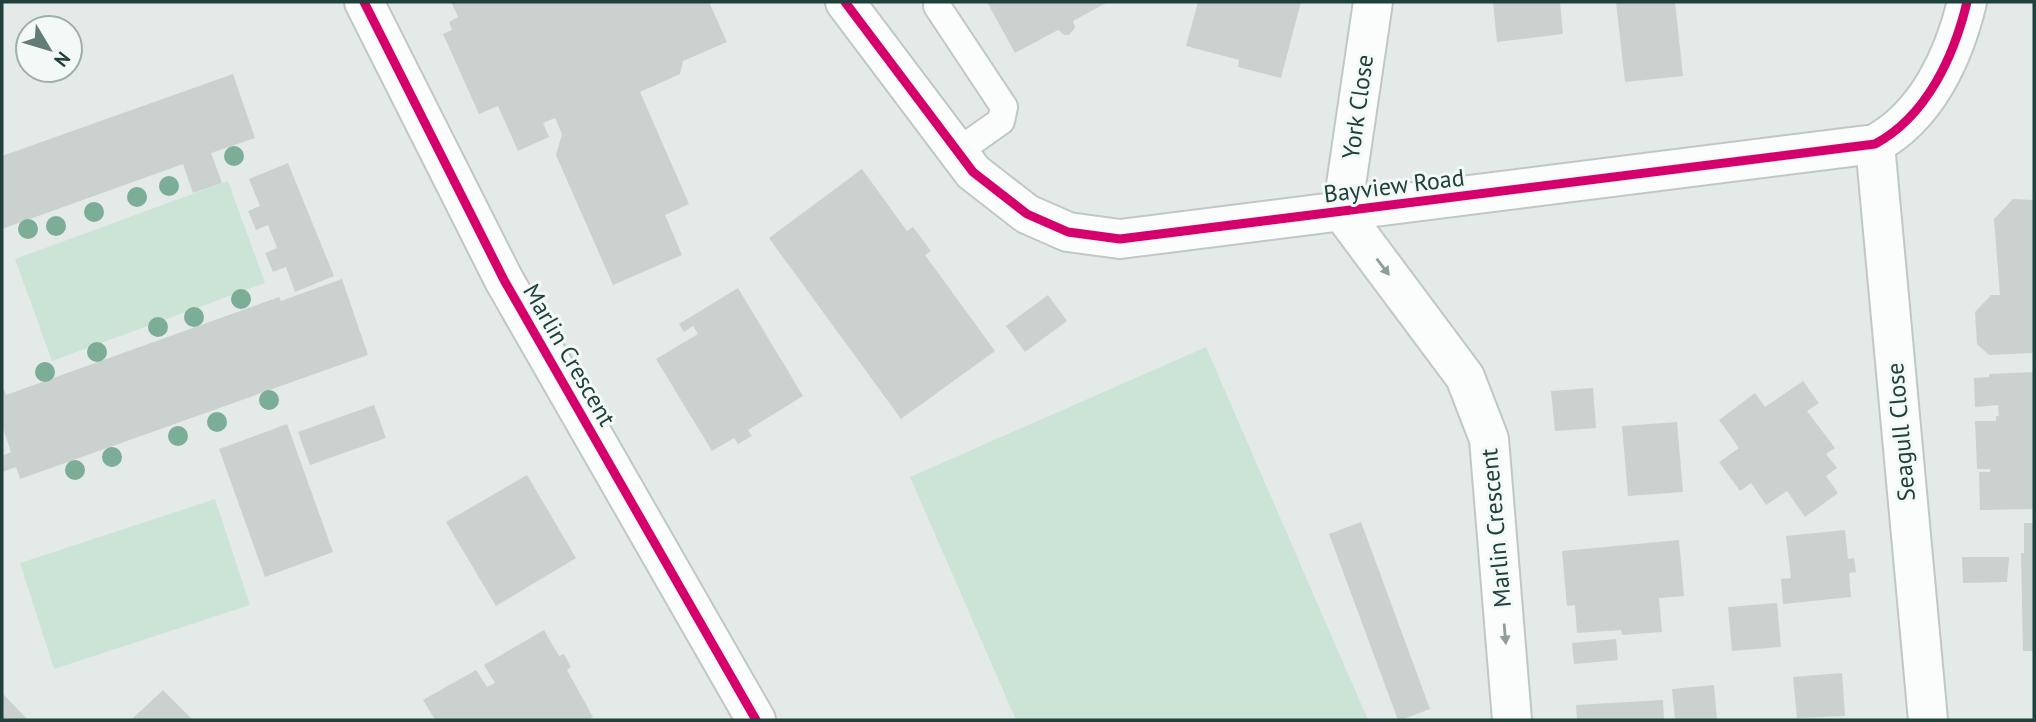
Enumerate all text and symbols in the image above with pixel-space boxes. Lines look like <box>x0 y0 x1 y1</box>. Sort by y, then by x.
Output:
north arrow <box>14 14 84 84</box>
text: N <box>49 47 76 72</box>
street label: York Close <box>1335 53 1380 161</box>
street label: Bayview Road <box>1322 161 1466 210</box>
one-way arrow <box>1376 258 1390 276</box>
street label: Marlin Crescent <box>516 278 623 432</box>
street label: Seagull Close <box>1879 361 1922 503</box>
street label: Marlin Crescent <box>1473 447 1518 609</box>
one-way arrow <box>1500 623 1511 645</box>

